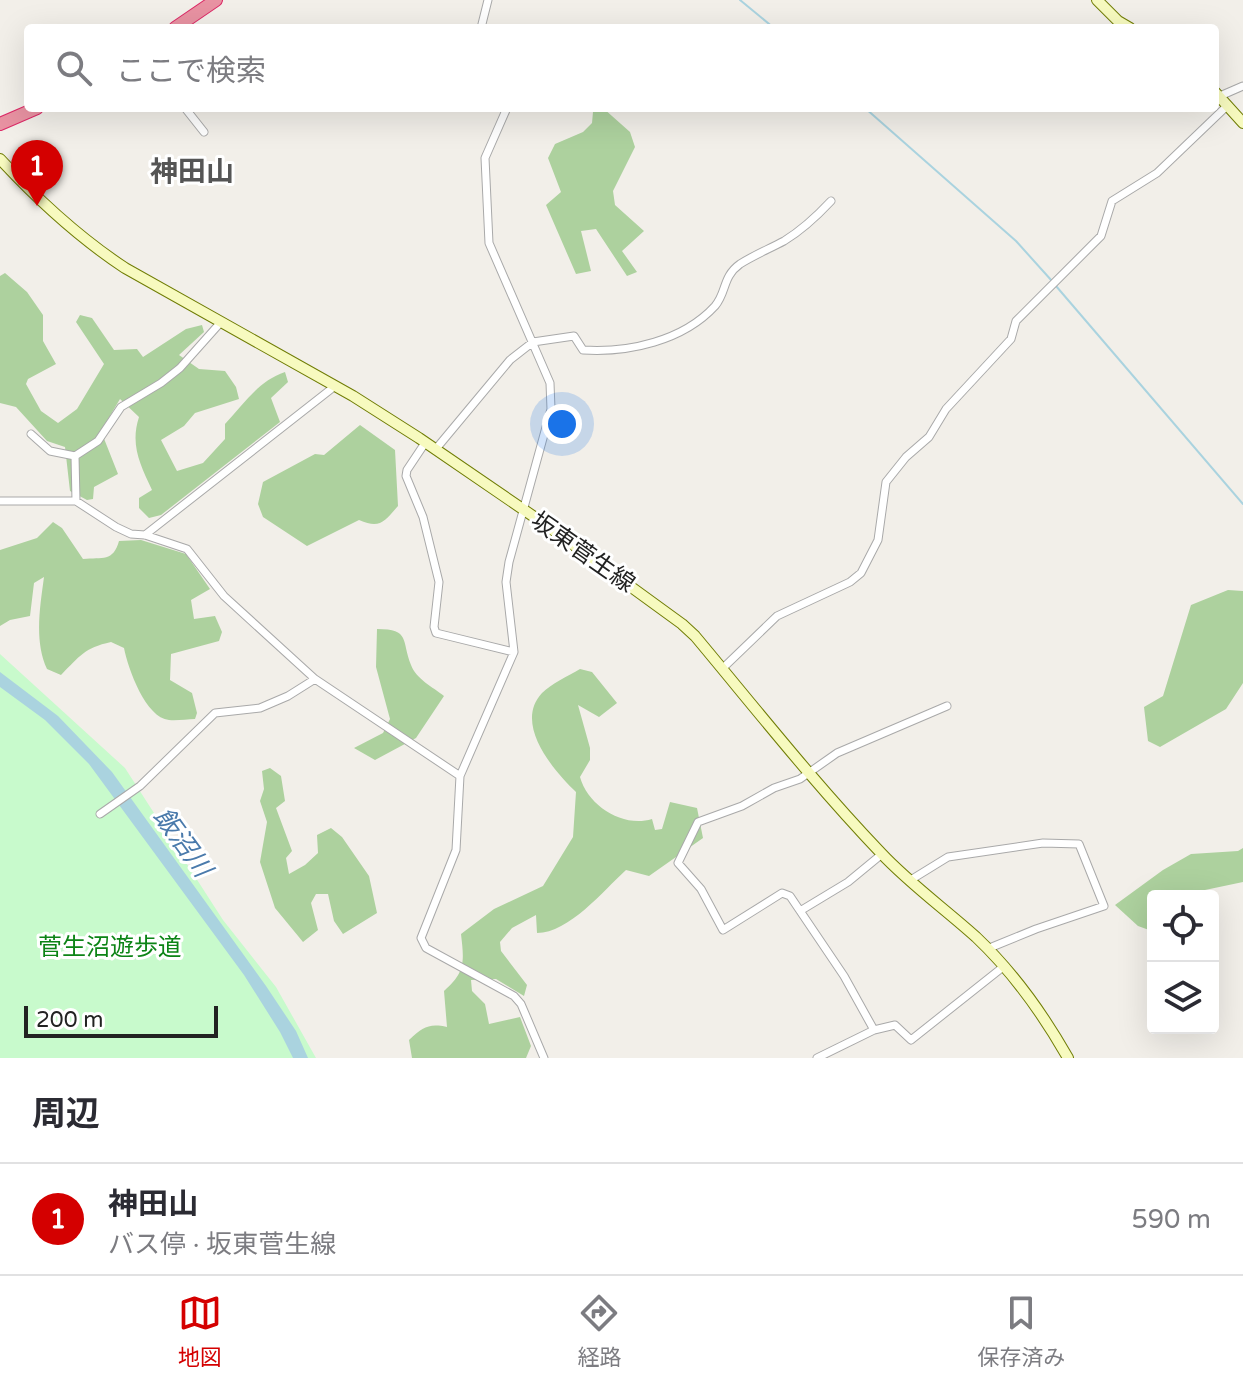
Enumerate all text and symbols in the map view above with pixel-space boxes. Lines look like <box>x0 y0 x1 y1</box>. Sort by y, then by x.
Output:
search box <box>24 24 1219 112</box>
icon: search <box>52 46 96 90</box>
text: ここで検索 <box>116 53 266 90</box>
pin: 1 <box>11 140 63 206</box>
district label: 神田山 <box>150 155 234 189</box>
your location <box>542 404 582 444</box>
street label: 坂東菅生線 <box>525 506 640 599</box>
water label: 飯沼川 <box>147 802 220 885</box>
map controls <box>1147 890 1219 1034</box>
button: locate <box>1147 890 1219 962</box>
park label: 菅生沼遊歩道 <box>38 933 182 962</box>
button: layers <box>1147 962 1219 1034</box>
scale bar <box>24 1002 218 1038</box>
text: 200 m <box>36 1007 103 1033</box>
text: 周辺 <box>32 1094 100 1135</box>
text: 神田山 <box>108 1186 198 1223</box>
text: 1 <box>50 1204 66 1235</box>
text: 590 m <box>1131 1204 1211 1235</box>
text: バス停 · 坂東菅生線 <box>108 1229 336 1260</box>
tab: 地図 <box>178 1291 222 1371</box>
tab: 経路 <box>577 1291 621 1371</box>
tab: 保存済み <box>977 1291 1065 1371</box>

